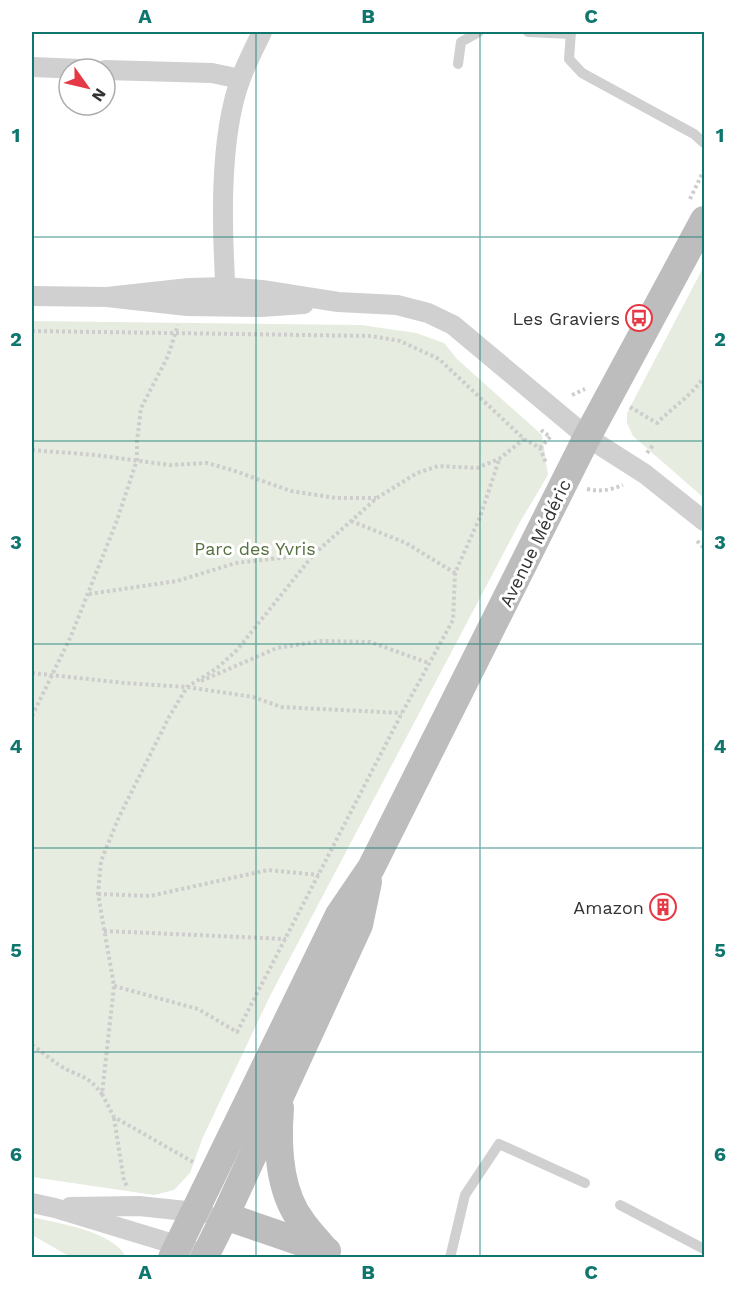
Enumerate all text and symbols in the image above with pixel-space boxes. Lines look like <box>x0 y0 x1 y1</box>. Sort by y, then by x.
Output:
text: A <box>138 4 152 28</box>
text: B <box>361 4 375 28</box>
text: C <box>584 4 598 28</box>
north arrow <box>57 57 117 117</box>
text: N <box>88 85 110 105</box>
text: 1 <box>12 123 20 147</box>
text: 1 <box>716 123 724 147</box>
bus stop icon: Les Graviers <box>624 303 654 333</box>
place label: Les Graviers <box>513 308 620 329</box>
text: 2 <box>10 327 22 351</box>
text: 2 <box>714 327 726 351</box>
street label: Avenue Médéric <box>495 476 575 610</box>
text: 3 <box>10 530 22 554</box>
text: 3 <box>714 530 726 554</box>
park label: Parc des Yvris <box>194 538 316 559</box>
text: 4 <box>10 734 23 758</box>
text: 4 <box>714 734 727 758</box>
building icon: Amazon <box>648 892 678 922</box>
place label: Amazon <box>573 897 644 918</box>
text: 5 <box>10 938 22 962</box>
text: 5 <box>714 938 726 962</box>
text: 6 <box>10 1142 22 1166</box>
text: 6 <box>714 1142 726 1166</box>
text: A <box>138 1260 152 1284</box>
text: B <box>361 1260 375 1284</box>
text: C <box>584 1260 598 1284</box>

